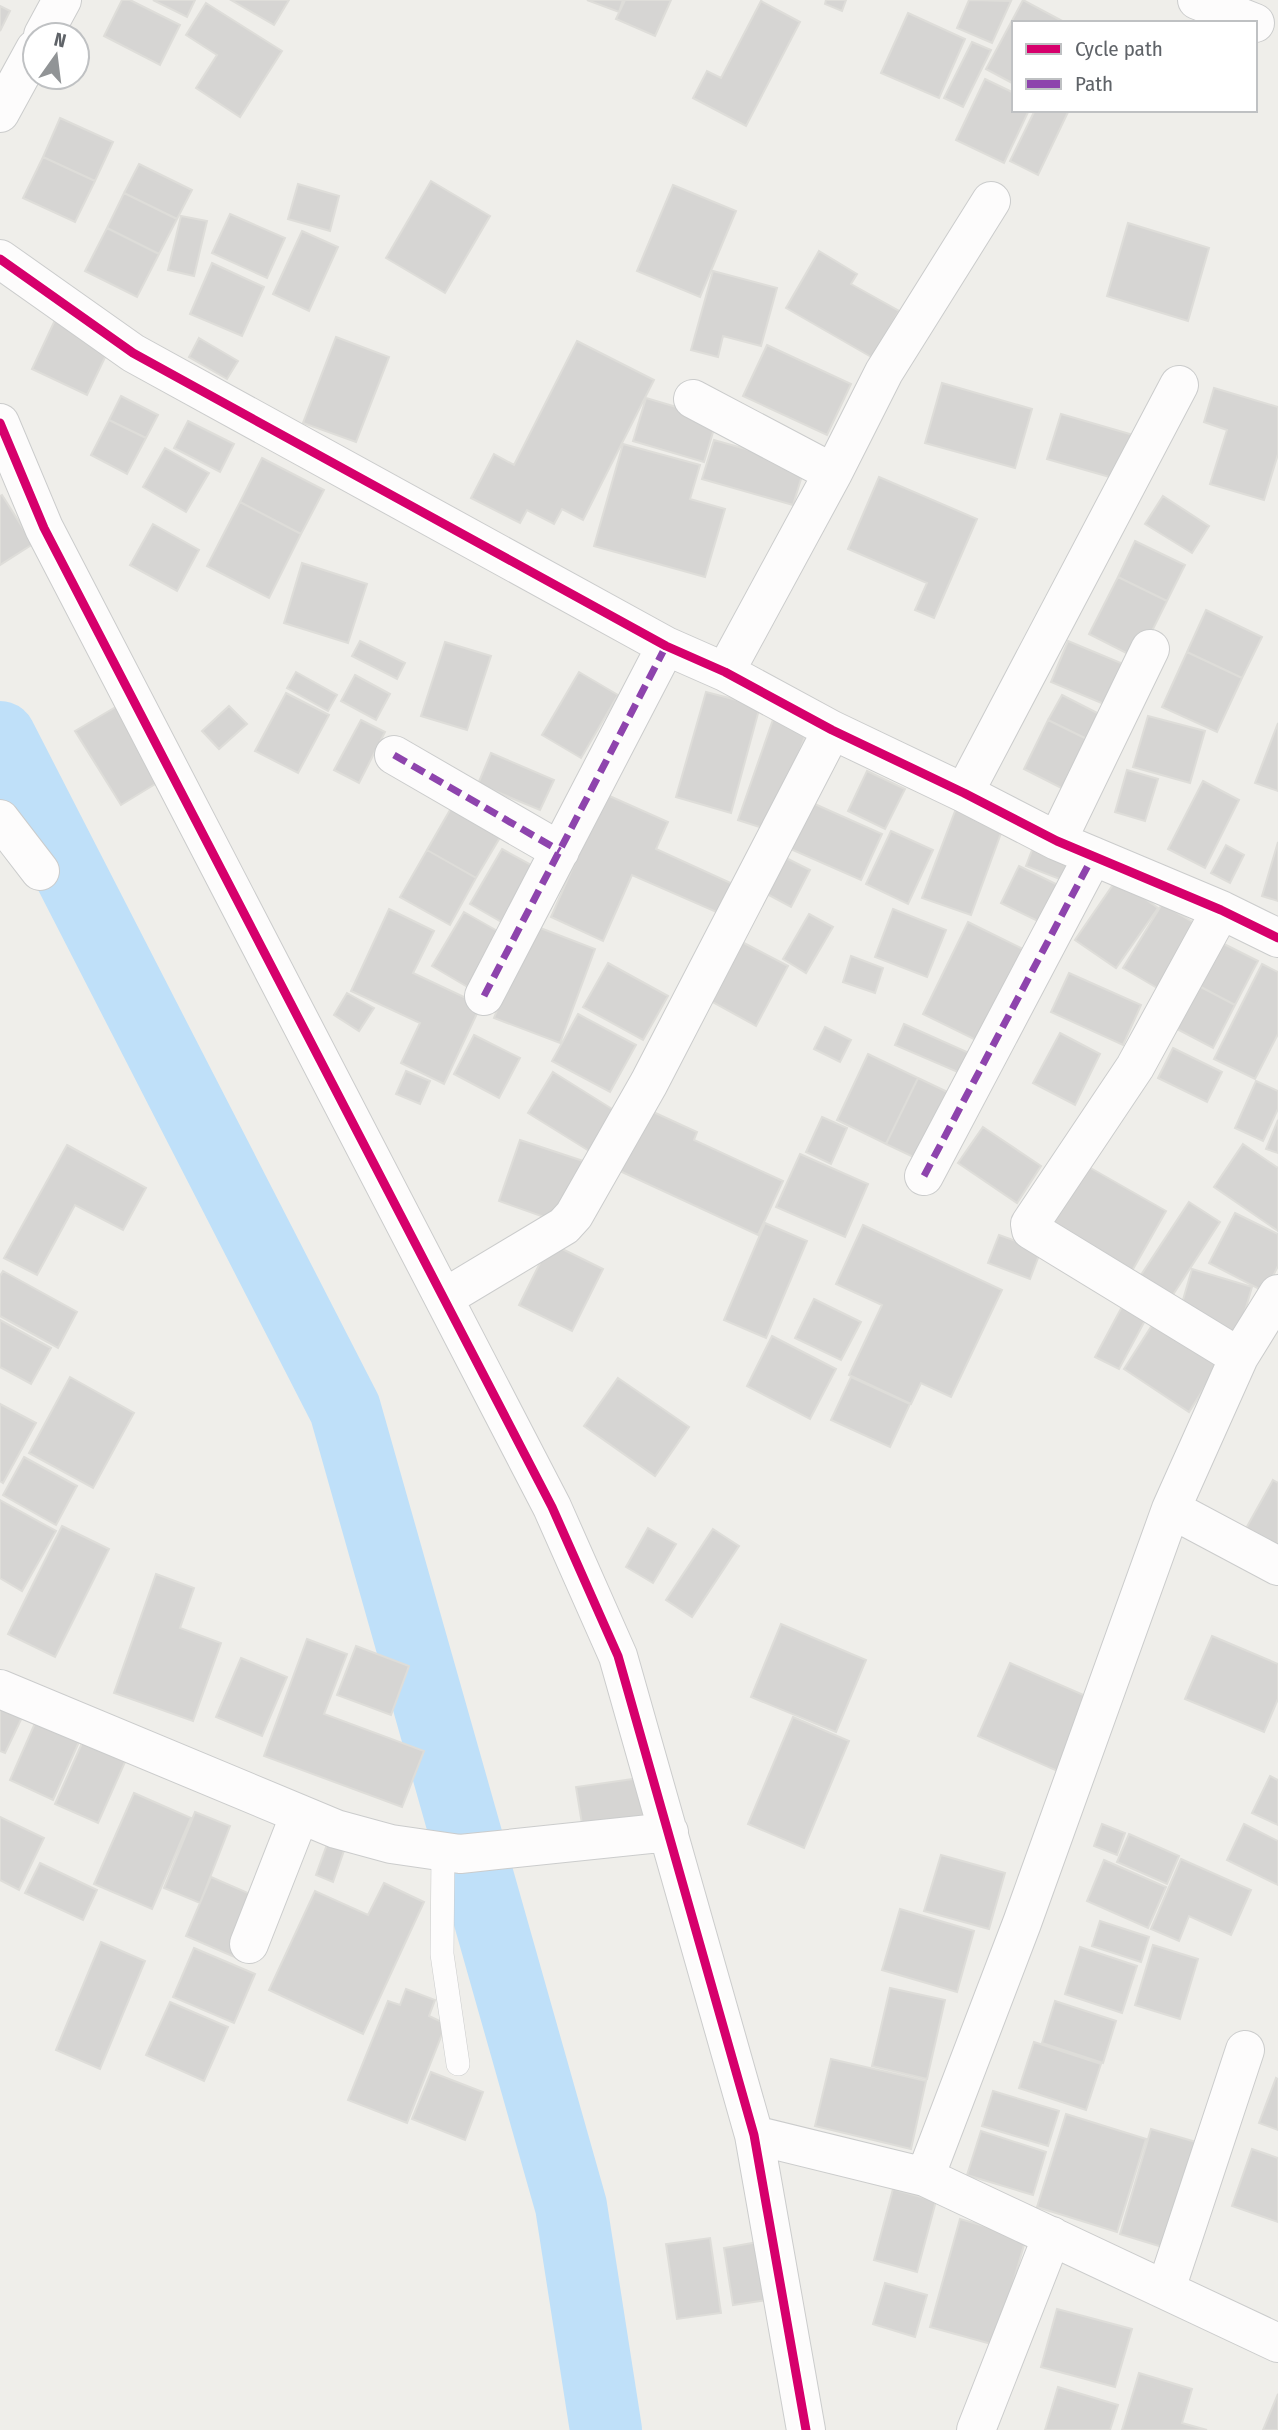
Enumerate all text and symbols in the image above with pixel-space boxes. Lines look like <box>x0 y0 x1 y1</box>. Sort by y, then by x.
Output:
north arrow <box>21 21 91 91</box>
legend <box>1012 21 1257 112</box>
text: N <box>52 27 68 53</box>
text: Cycle path <box>1075 36 1163 62</box>
text: Path <box>1075 71 1113 97</box>

